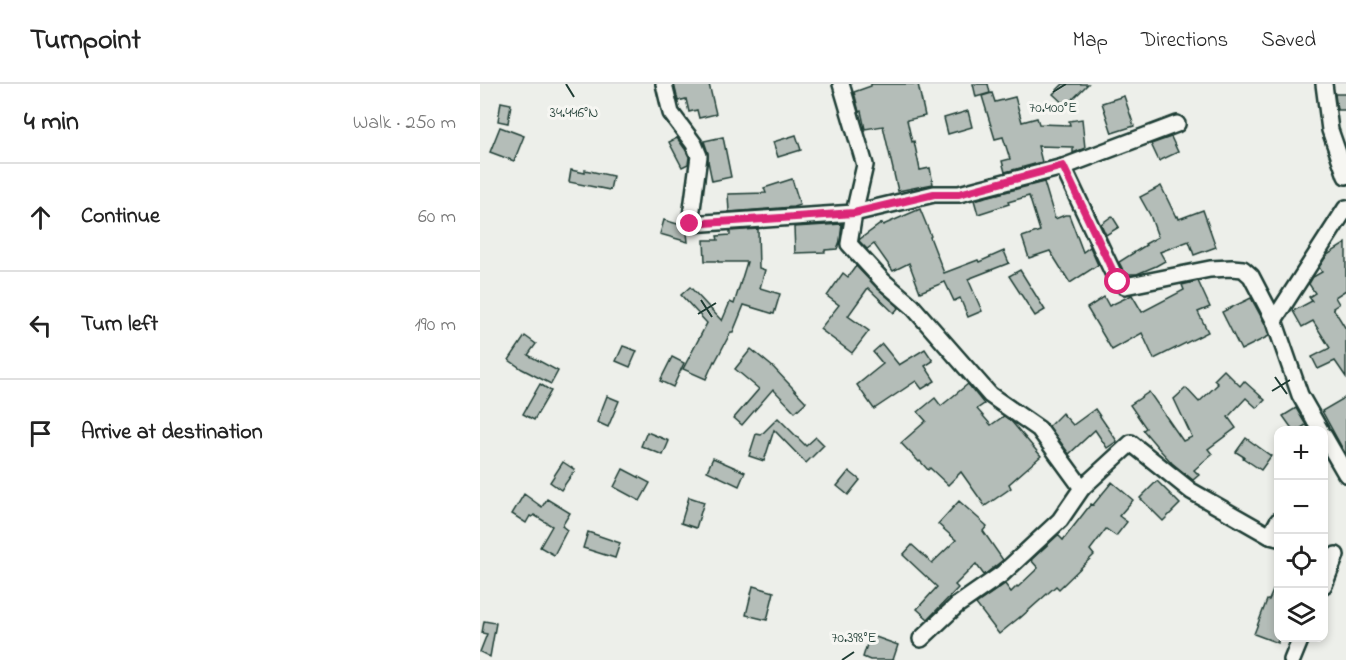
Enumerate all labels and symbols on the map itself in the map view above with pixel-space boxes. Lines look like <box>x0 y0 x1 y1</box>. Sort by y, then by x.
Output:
text: 70.400°E <box>1029 97 1077 119</box>
text: 34.446°N <box>550 102 598 124</box>
route end <box>676 210 702 236</box>
route start <box>1104 268 1130 294</box>
text: 70.398°E <box>831 627 877 649</box>

